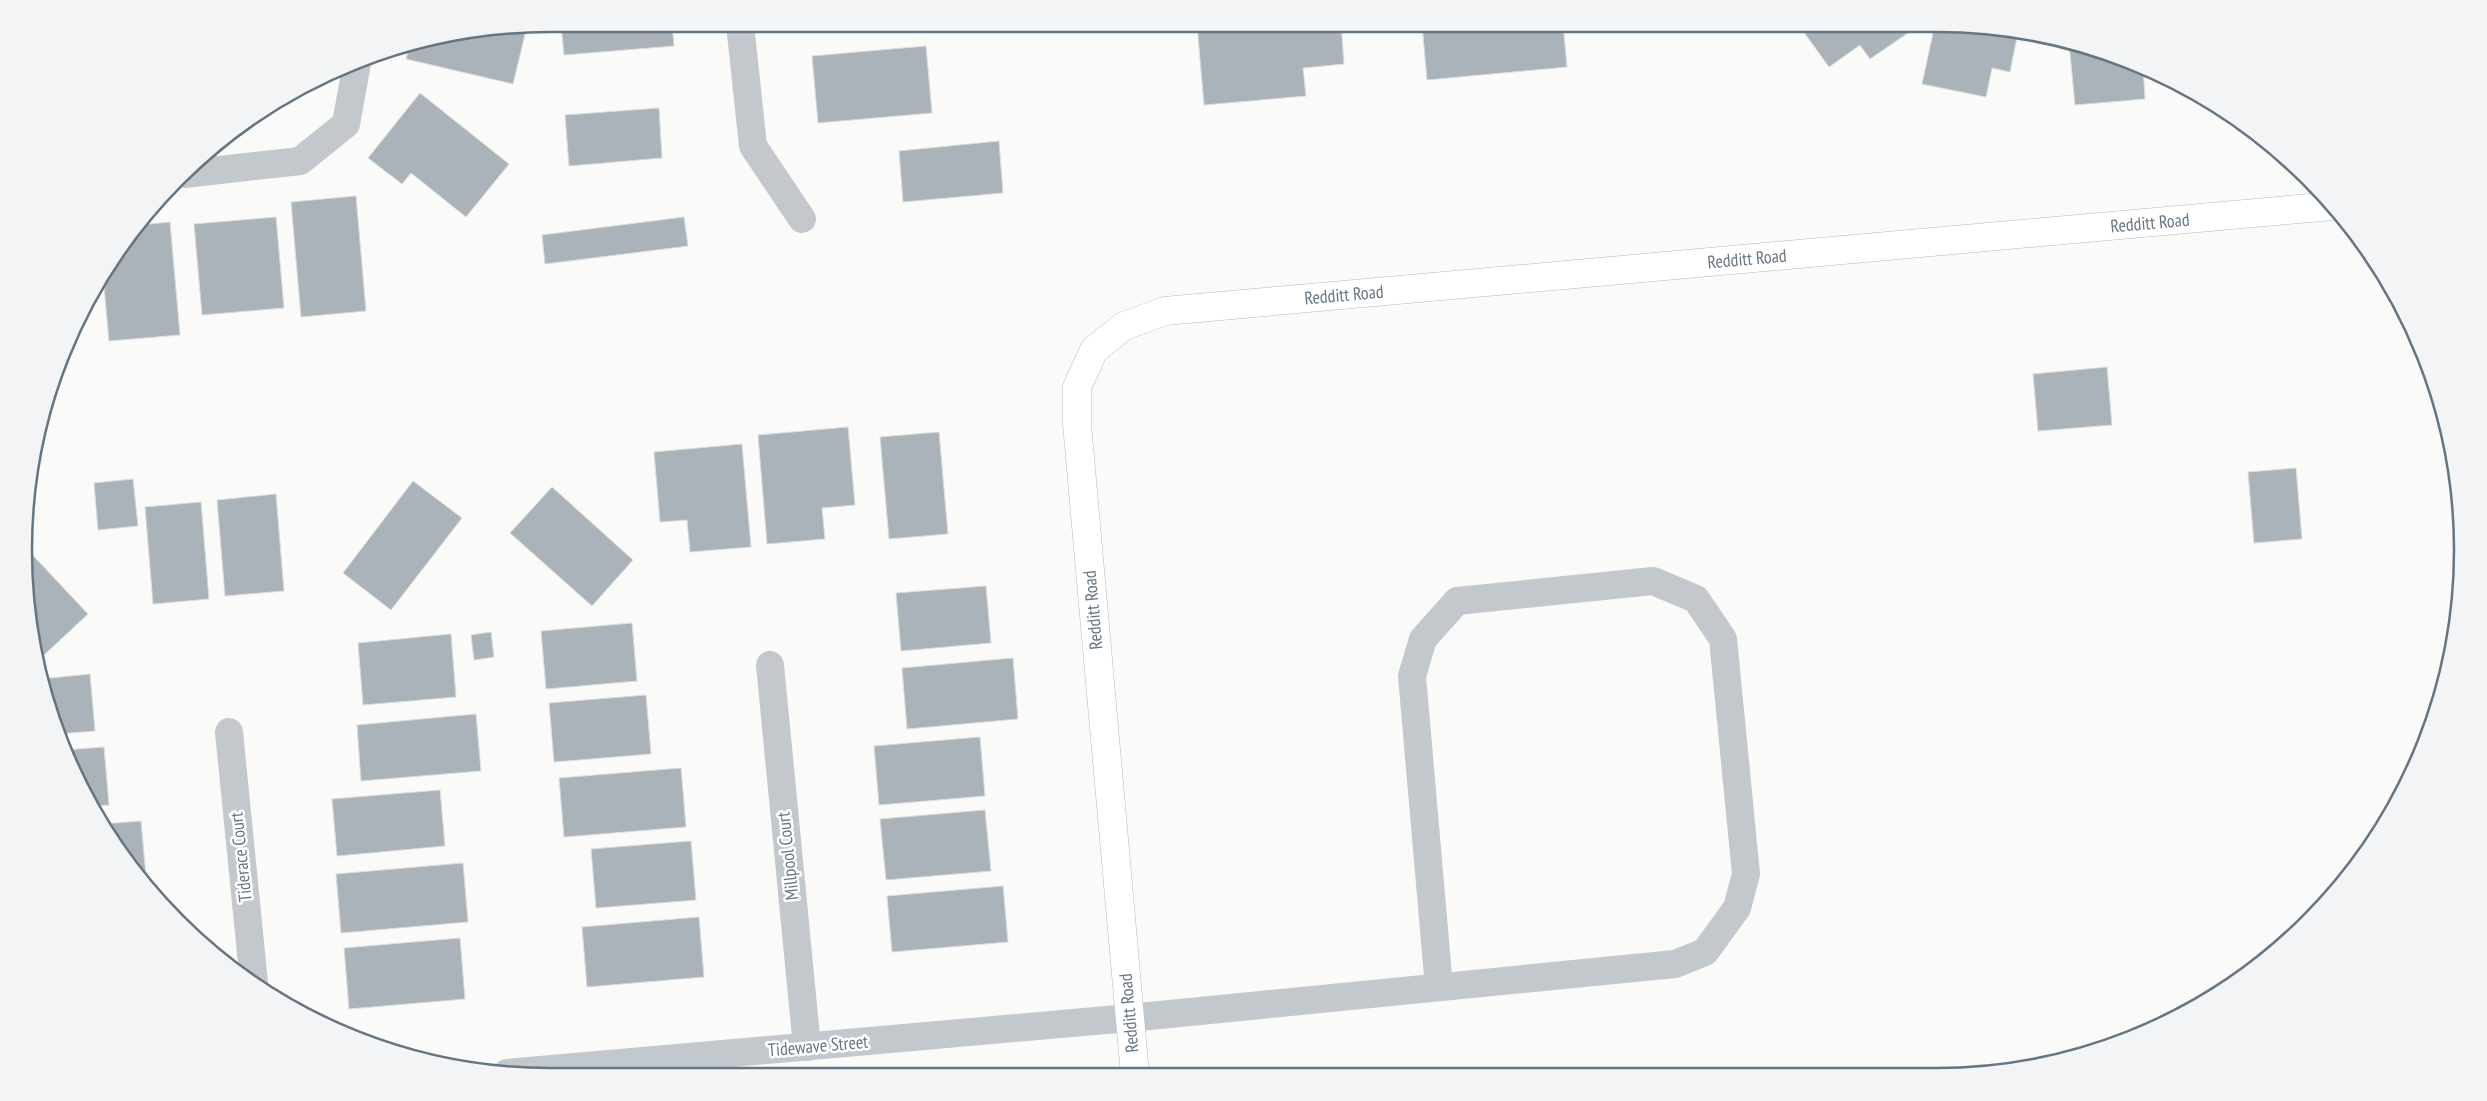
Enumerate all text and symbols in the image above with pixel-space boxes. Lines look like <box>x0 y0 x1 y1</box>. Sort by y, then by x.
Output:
street label: Redditt Road <box>2109 208 2190 237</box>
street label: Redditt Road <box>1706 244 1787 273</box>
street label: Redditt Road <box>1303 280 1384 309</box>
street label: Redditt Road <box>1078 570 1107 651</box>
street label: Tiderace Court <box>224 811 257 903</box>
street label: Millpool Court <box>771 811 804 901</box>
street label: Redditt Road <box>1114 973 1143 1054</box>
street label: Tidewave Street <box>767 1030 869 1061</box>

